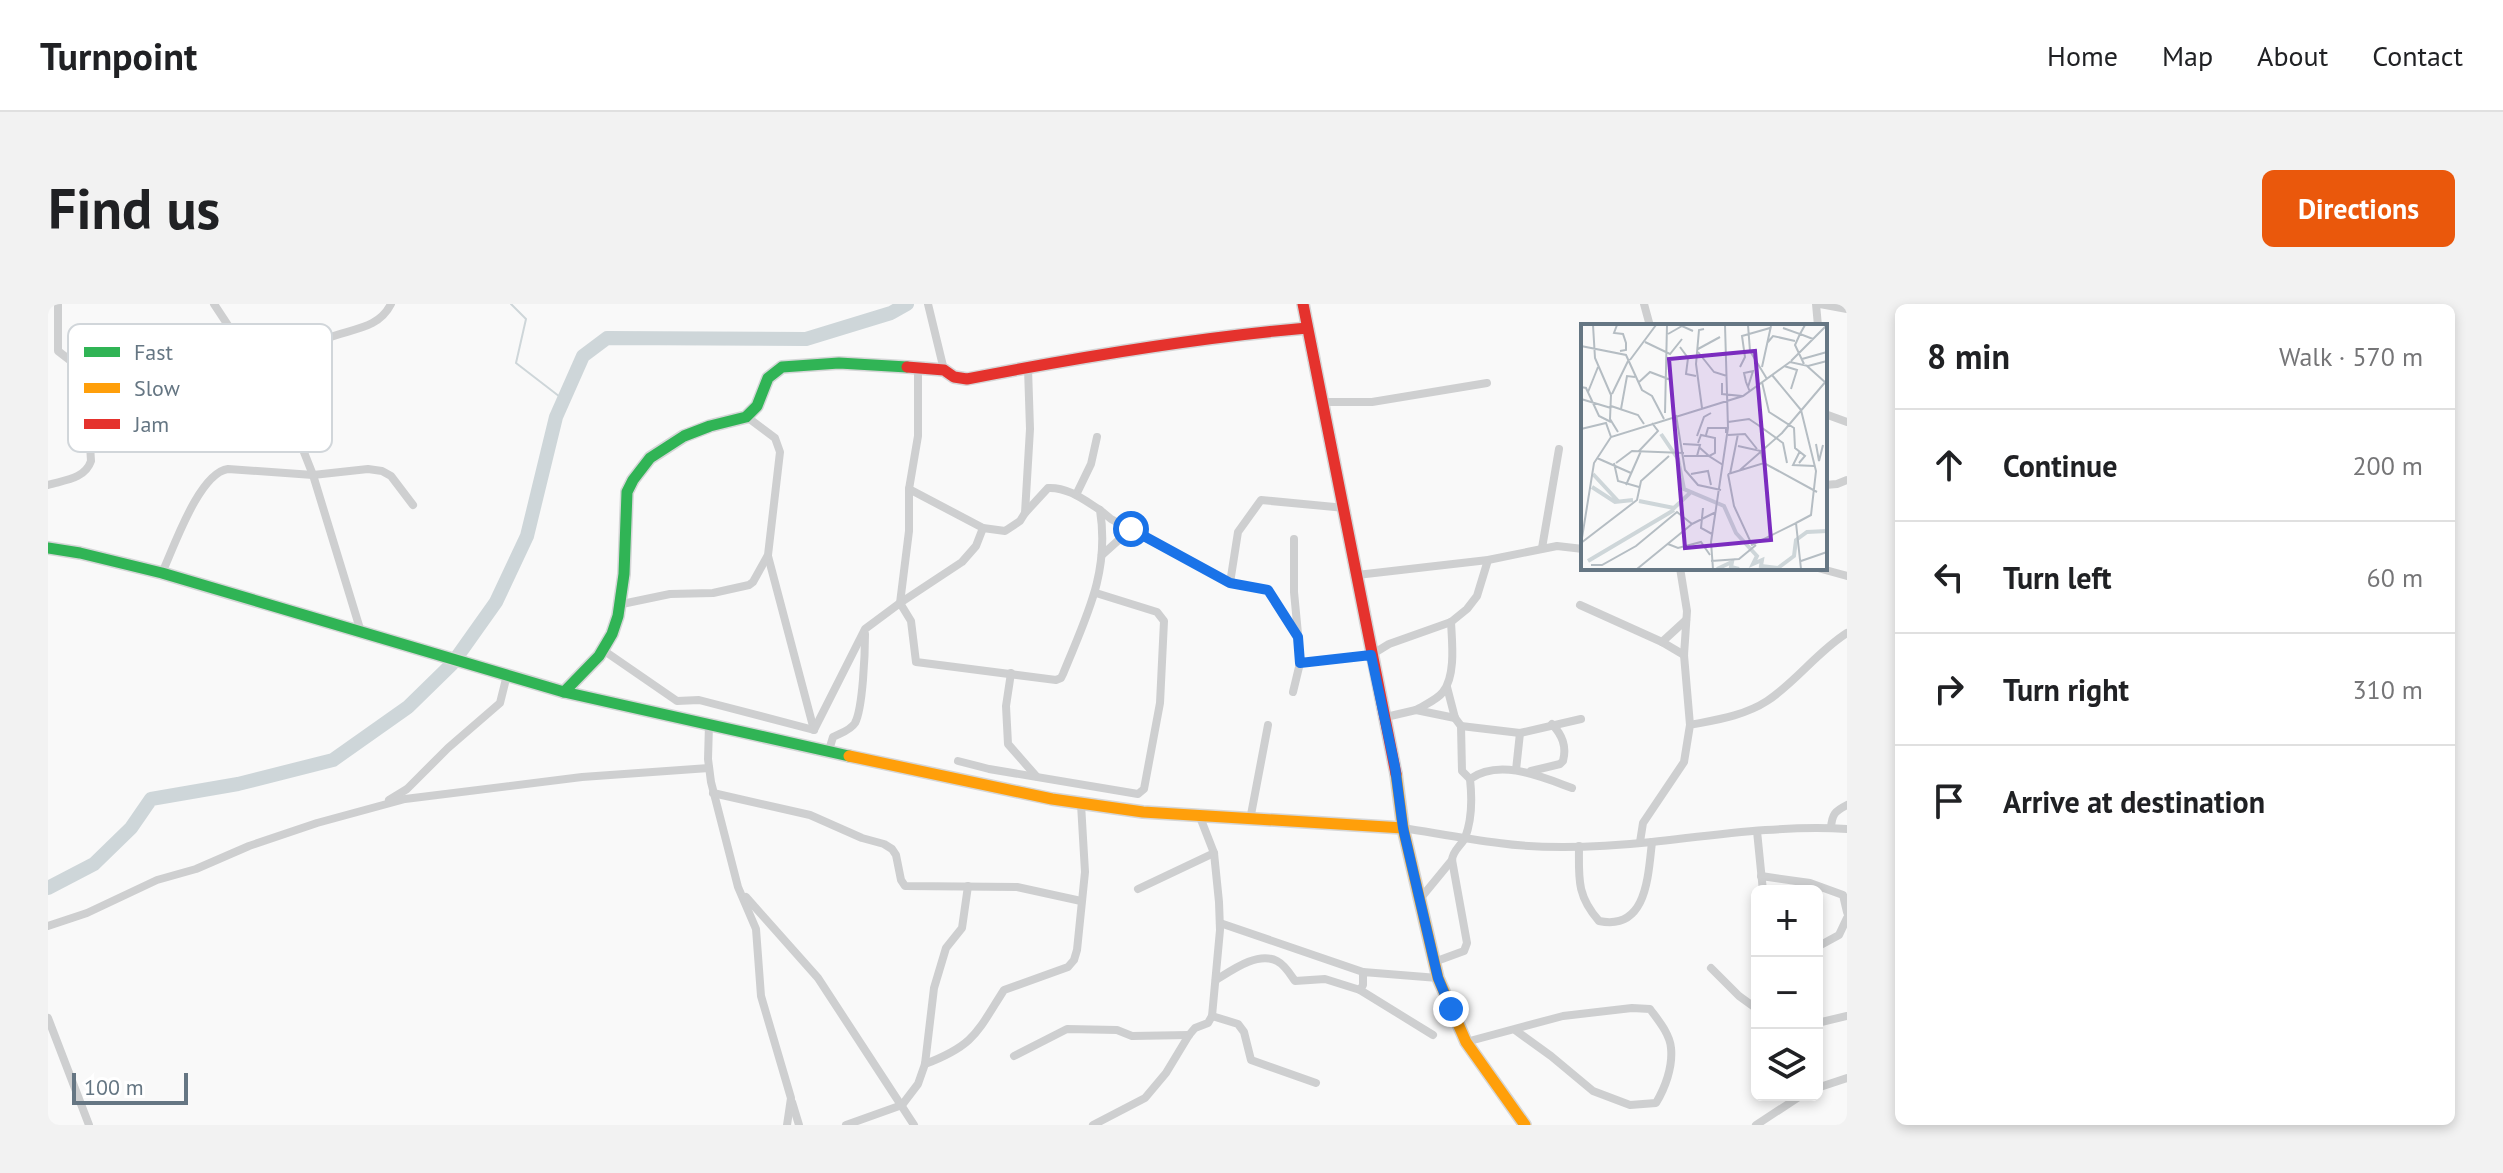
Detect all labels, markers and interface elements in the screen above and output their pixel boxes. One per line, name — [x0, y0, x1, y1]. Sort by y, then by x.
text: Turnpoint — [40, 31, 197, 80]
text: Home — [2047, 37, 2118, 74]
text: Map — [2162, 37, 2213, 74]
text: About — [2257, 37, 2328, 74]
text: Contact — [2372, 37, 2463, 74]
button: Directions — [2262, 170, 2455, 247]
text: Find us — [48, 172, 220, 244]
legend — [68, 324, 332, 452]
inset map — [1581, 324, 1827, 570]
text: 8 min — [1927, 334, 2010, 378]
text: Fast — [134, 338, 174, 366]
text: Walk · 570 m — [2279, 340, 2423, 373]
text: Slow — [134, 374, 180, 402]
text: Jam — [133, 410, 169, 438]
icon: ahead — [1927, 443, 1971, 487]
text: Continue — [2003, 446, 2117, 485]
text: 200 m — [2352, 449, 2423, 482]
route start — [1113, 511, 1149, 547]
icon: left — [1927, 555, 1971, 599]
text: Turn left — [2003, 558, 2111, 597]
text: 60 m — [2367, 561, 2423, 594]
icon: right — [1927, 667, 1971, 711]
text: Turn right — [2003, 670, 2129, 709]
text: 310 m — [2352, 673, 2423, 706]
icon: arrive — [1927, 779, 1971, 823]
text: Arrive at destination — [2003, 782, 2265, 821]
map controls — [1751, 885, 1823, 1101]
button: + — [1751, 885, 1823, 957]
button: − — [1751, 957, 1823, 1029]
route end — [1433, 991, 1469, 1027]
button: layers — [1751, 1029, 1823, 1101]
scale bar — [72, 1069, 188, 1105]
text: 100 m — [84, 1073, 144, 1101]

